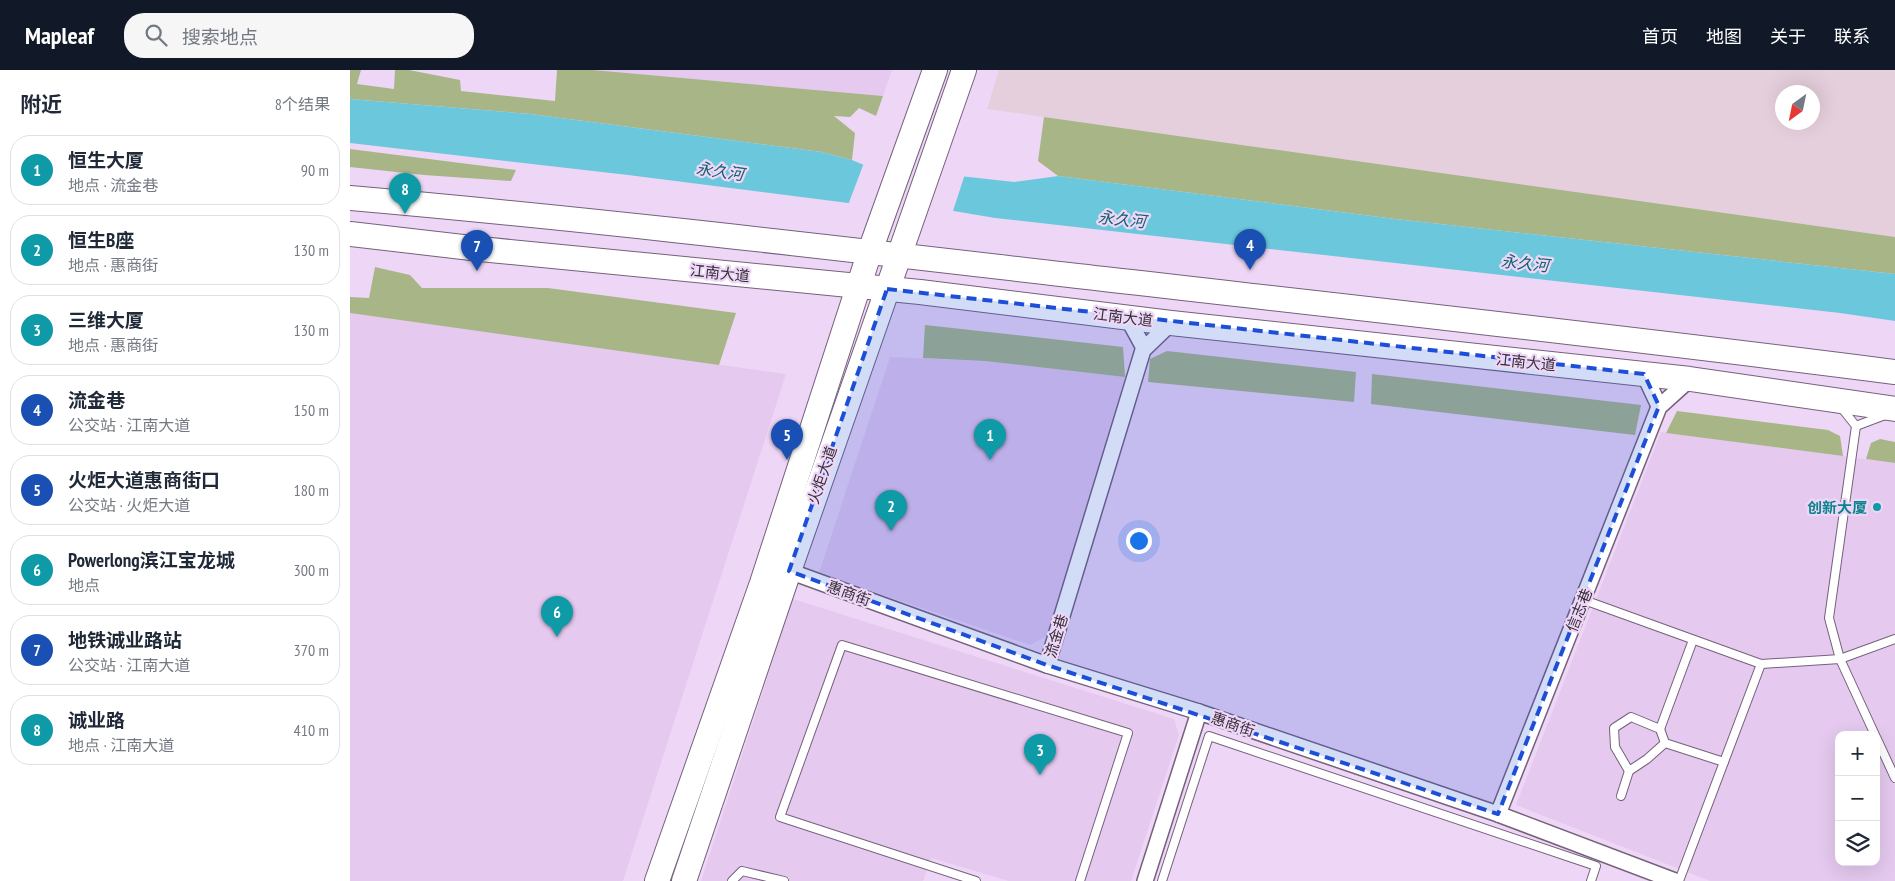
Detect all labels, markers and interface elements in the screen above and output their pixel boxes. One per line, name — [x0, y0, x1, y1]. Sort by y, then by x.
search box — [124, 13, 474, 58]
text: Mapleaf — [25, 20, 94, 51]
icon: search — [142, 21, 170, 49]
text: 搜索地点 — [182, 25, 258, 49]
text: 首页 — [1642, 25, 1678, 48]
text: 地图 — [1706, 25, 1742, 48]
text: 关于 — [1770, 25, 1806, 48]
text: 联系 — [1834, 25, 1870, 48]
north arrow — [1775, 85, 1820, 130]
text: 附近 — [20, 91, 62, 118]
text: 8个结果 — [275, 94, 330, 114]
text: 恒生大厦 — [68, 148, 144, 172]
water label: 永久河 — [695, 158, 748, 185]
text: 1 — [33, 160, 41, 180]
text: 90 m — [301, 160, 329, 180]
pin: 8 — [389, 173, 421, 214]
text: 地点 · 流金巷 — [68, 175, 158, 195]
water label: 永久河 — [1097, 207, 1150, 232]
text: 恒生B座 — [68, 228, 134, 252]
pin: 4 — [1234, 229, 1266, 270]
pin: 7 — [461, 230, 493, 271]
text: 2 — [33, 240, 41, 260]
text: 130 m — [294, 240, 329, 260]
water label: 永久河 — [1500, 251, 1553, 276]
text: 地点 · 惠商街 — [68, 255, 158, 275]
street label: 江南大道 — [689, 260, 751, 286]
street label: 江南大道 — [1092, 304, 1154, 330]
text: 三维大厦 — [68, 308, 144, 332]
text: 3 — [33, 320, 41, 340]
text: 130 m — [294, 320, 329, 340]
text: 地点 · 惠商街 — [68, 335, 158, 355]
street label: 江南大道 — [1495, 349, 1557, 375]
text: 流金巷 — [68, 388, 125, 412]
text: 4 — [33, 400, 41, 420]
text: 150 m — [294, 400, 329, 420]
text: 公交站 · 江南大道 — [68, 415, 190, 435]
pin: 5 — [771, 419, 803, 460]
pin: 1 — [974, 419, 1006, 460]
street label: 火炬大道 — [803, 444, 841, 506]
text: 火炬大道惠商街口 — [68, 468, 220, 492]
text: 5 — [33, 480, 41, 500]
text: 180 m — [294, 480, 329, 500]
pin: 2 — [875, 490, 907, 531]
text: 公交站 · 火炬大道 — [68, 495, 190, 515]
place label: 创新大厦 — [1807, 498, 1867, 517]
marker: 创新大厦 — [1871, 501, 1883, 513]
your location — [1126, 528, 1152, 554]
text: Powerlong滨江宝龙城 — [68, 548, 235, 572]
text: 6 — [33, 560, 41, 580]
text: 300 m — [294, 560, 329, 580]
text: 地点 — [68, 575, 100, 595]
street label: 惠商街 — [825, 576, 873, 610]
street label: 信志巷 — [1562, 586, 1596, 634]
pin: 6 — [541, 596, 573, 637]
street label: 流金巷 — [1040, 612, 1072, 660]
text: 地铁诚业路站 — [68, 628, 182, 652]
text: 7 — [33, 640, 41, 660]
text: 370 m — [294, 640, 329, 660]
text: 公交站 · 江南大道 — [68, 655, 190, 675]
text: 诚业路 — [68, 708, 125, 732]
street label: 惠商街 — [1209, 708, 1257, 740]
text: 8 — [33, 720, 41, 740]
text: 410 m — [294, 720, 329, 740]
map controls — [1835, 731, 1880, 866]
button: + — [1835, 731, 1880, 776]
pin: 3 — [1024, 734, 1056, 775]
text: 地点 · 江南大道 — [68, 735, 174, 755]
button: − — [1835, 776, 1880, 821]
button: layers — [1835, 821, 1880, 866]

